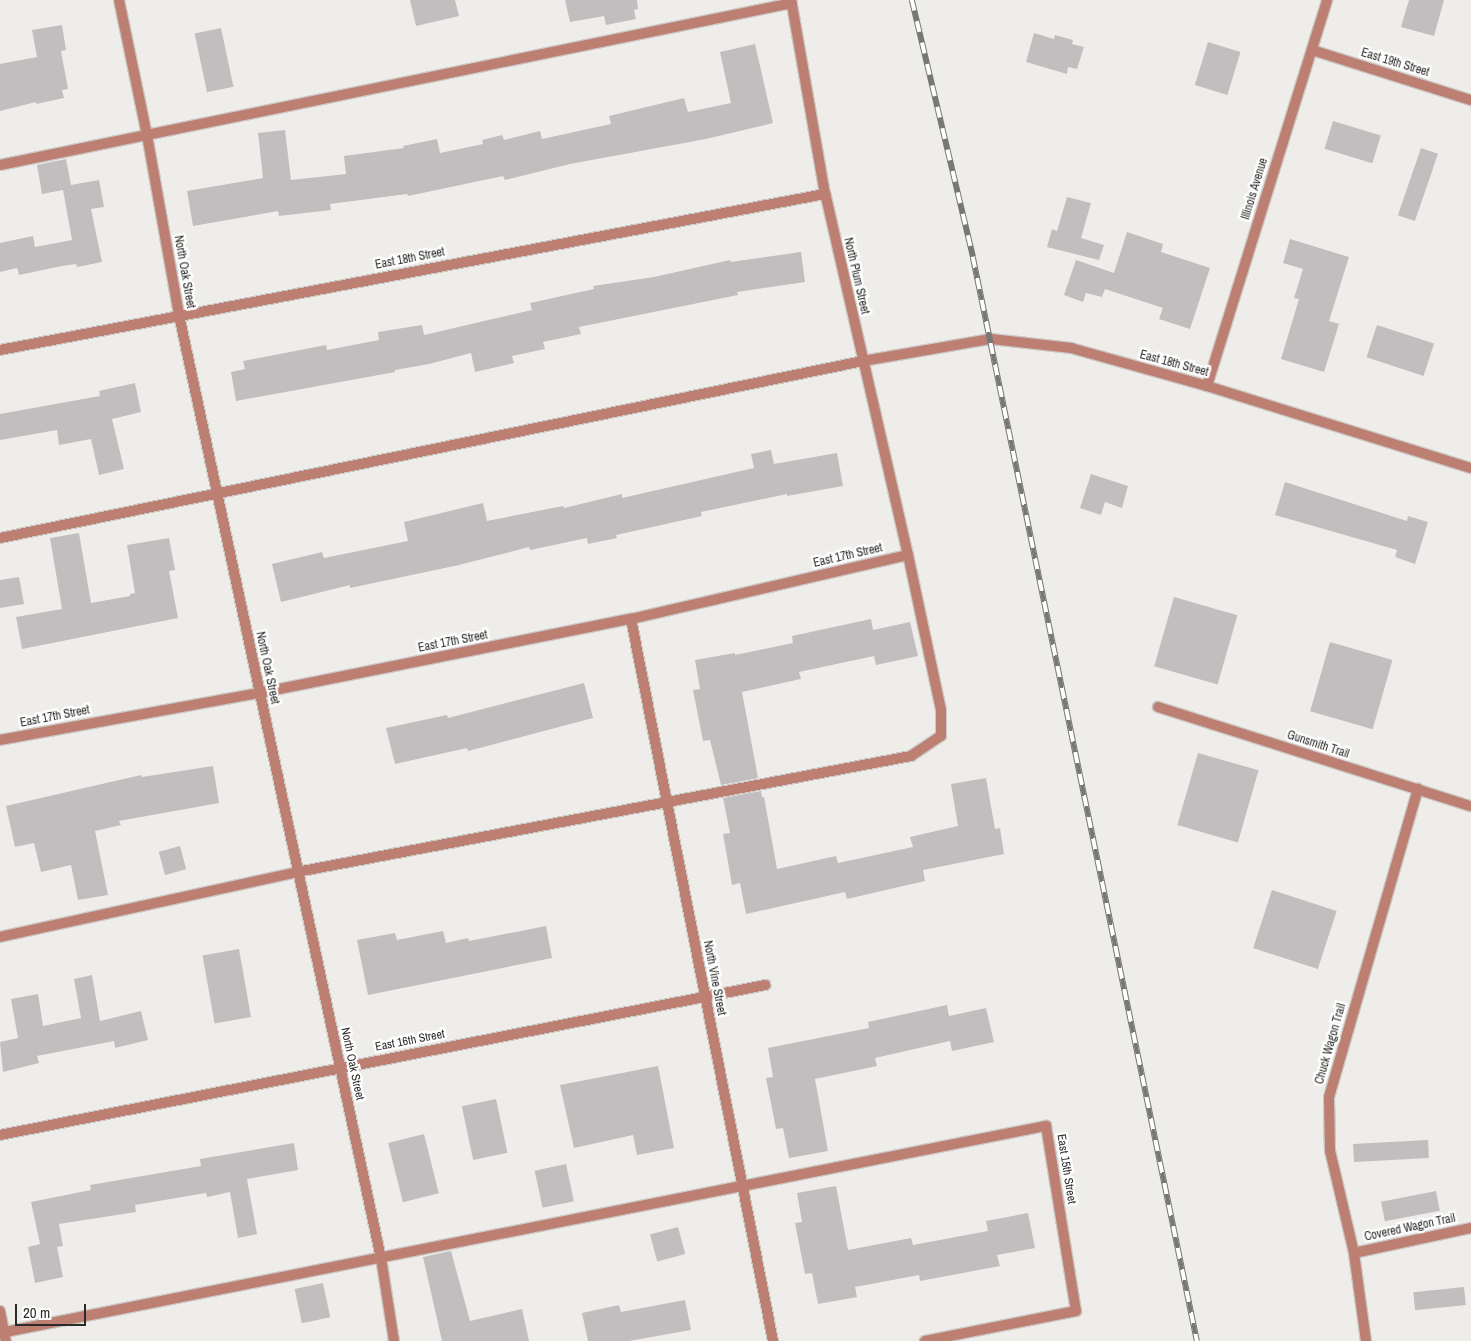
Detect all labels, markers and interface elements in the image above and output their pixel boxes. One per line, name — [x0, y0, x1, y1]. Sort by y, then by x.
street label: East 19th Street — [1359, 46, 1431, 80]
street label: Illinois Avenue — [1239, 156, 1271, 222]
street label: North Oak Street — [170, 234, 198, 310]
street label: North Plum Street — [840, 236, 872, 316]
street label: East 18th Street — [374, 245, 446, 273]
street label: East 18th Street — [1138, 348, 1210, 380]
street label: East 17th Street — [812, 541, 884, 571]
street label: East 17th Street — [417, 628, 489, 656]
street label: North Oak Street — [252, 630, 282, 706]
street label: East 17th Street — [19, 703, 91, 731]
street label: Gunsmith Trail — [1285, 728, 1351, 762]
street label: North Vine Street — [700, 939, 728, 1017]
street label: Chuck Wagon Trail — [1313, 1002, 1349, 1086]
street label: North Oak Street — [337, 1026, 367, 1102]
street label: East 16th Street — [374, 1027, 446, 1055]
street label: East 15th Street — [1053, 1133, 1079, 1205]
street label: Covered Wagon Trail — [1363, 1211, 1457, 1245]
scale bar — [18, 1294, 89, 1326]
text: 20 m — [23, 1302, 50, 1323]

